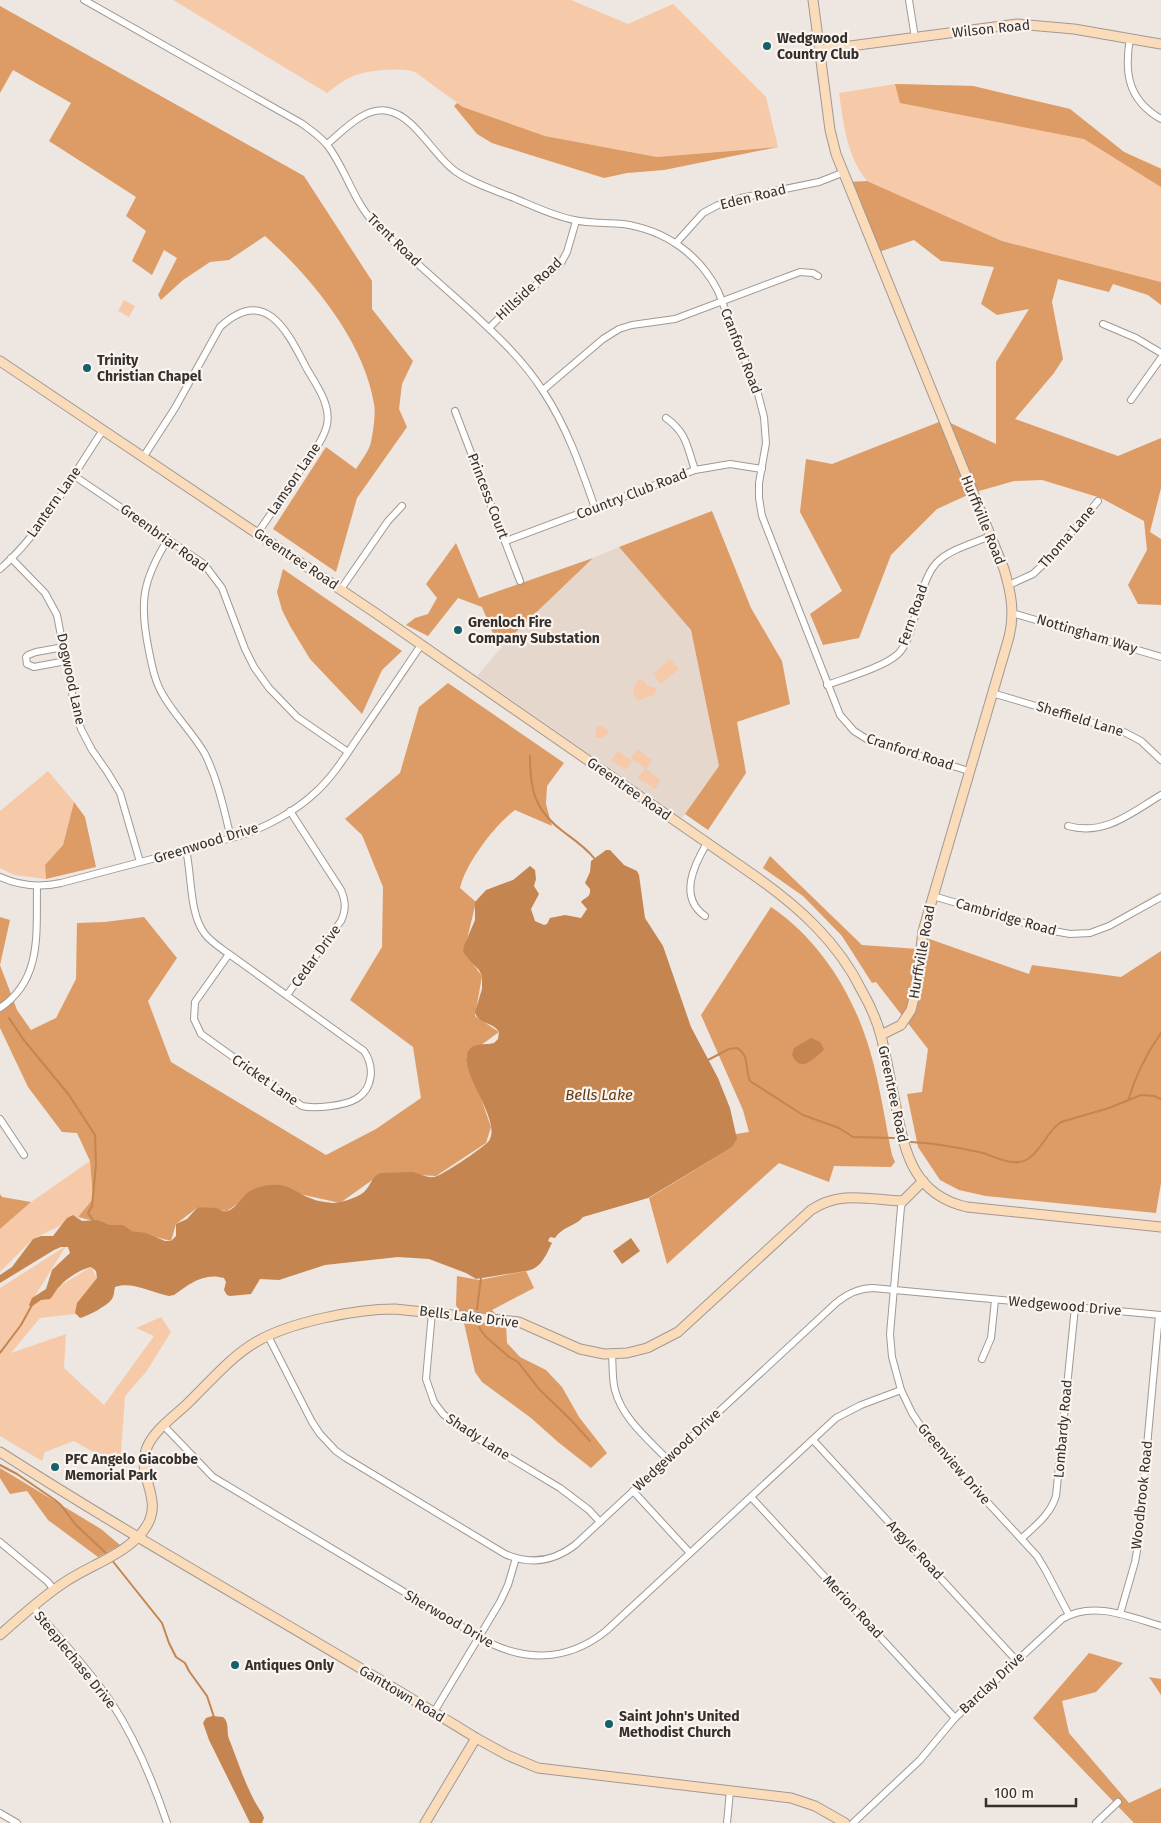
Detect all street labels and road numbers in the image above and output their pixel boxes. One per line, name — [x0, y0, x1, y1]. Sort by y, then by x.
street label: Wilson Road — [951, 16, 1031, 42]
street label: Eden Road — [718, 181, 788, 213]
street label: Trent Road — [363, 210, 425, 270]
street label: Hillside Road — [492, 254, 566, 324]
street label: Cranford Road — [717, 306, 765, 396]
street label: Lamson Lane — [264, 440, 324, 518]
street label: Princess Court — [464, 451, 512, 542]
street label: Lantern Lane — [23, 463, 85, 541]
street label: Country Club Road — [574, 465, 690, 523]
street label: Hurffville Road — [957, 473, 1009, 567]
street label: Greenbriar Road — [117, 501, 211, 575]
street label: Thoma Lane — [1035, 502, 1099, 572]
street label: Greentree Road — [250, 524, 342, 594]
street label: Fern Road — [895, 582, 931, 648]
street label: Nottingham Way — [1035, 611, 1139, 657]
street label: Dogwood Lane — [53, 632, 89, 726]
street label: Sheffield Lane — [1034, 698, 1126, 740]
street label: Cranford Road — [864, 730, 956, 774]
street label: Greentree Road — [584, 754, 674, 824]
street label: Greenwood Drive — [152, 819, 260, 867]
street label: Cambridge Road — [954, 894, 1058, 940]
street label: Hurffville Road — [905, 904, 939, 1000]
street label: Cedar Drive — [288, 921, 344, 991]
street label: Greentree Road — [874, 1044, 912, 1144]
street label: Cricket Lane — [228, 1051, 302, 1109]
street label: Wedgewood Drive — [1008, 1293, 1122, 1319]
street label: Bells Lake Drive — [418, 1302, 520, 1332]
street label: Lombardy Road — [1050, 1379, 1076, 1479]
street label: Wedgewood Drive — [630, 1405, 724, 1495]
street label: Shady Lane — [443, 1410, 513, 1464]
street label: Greenview Drive — [914, 1420, 994, 1508]
street label: Woodbrook Road — [1128, 1440, 1156, 1550]
street label: Argyle Road — [883, 1517, 947, 1583]
street label: Merion Road — [819, 1572, 887, 1642]
street label: Sherwood Drive — [401, 1587, 497, 1651]
street label: Steeplechase Drive — [30, 1608, 120, 1712]
street label: Barclay Drive — [956, 1649, 1028, 1717]
street label: Ganttown Road — [356, 1662, 448, 1726]

